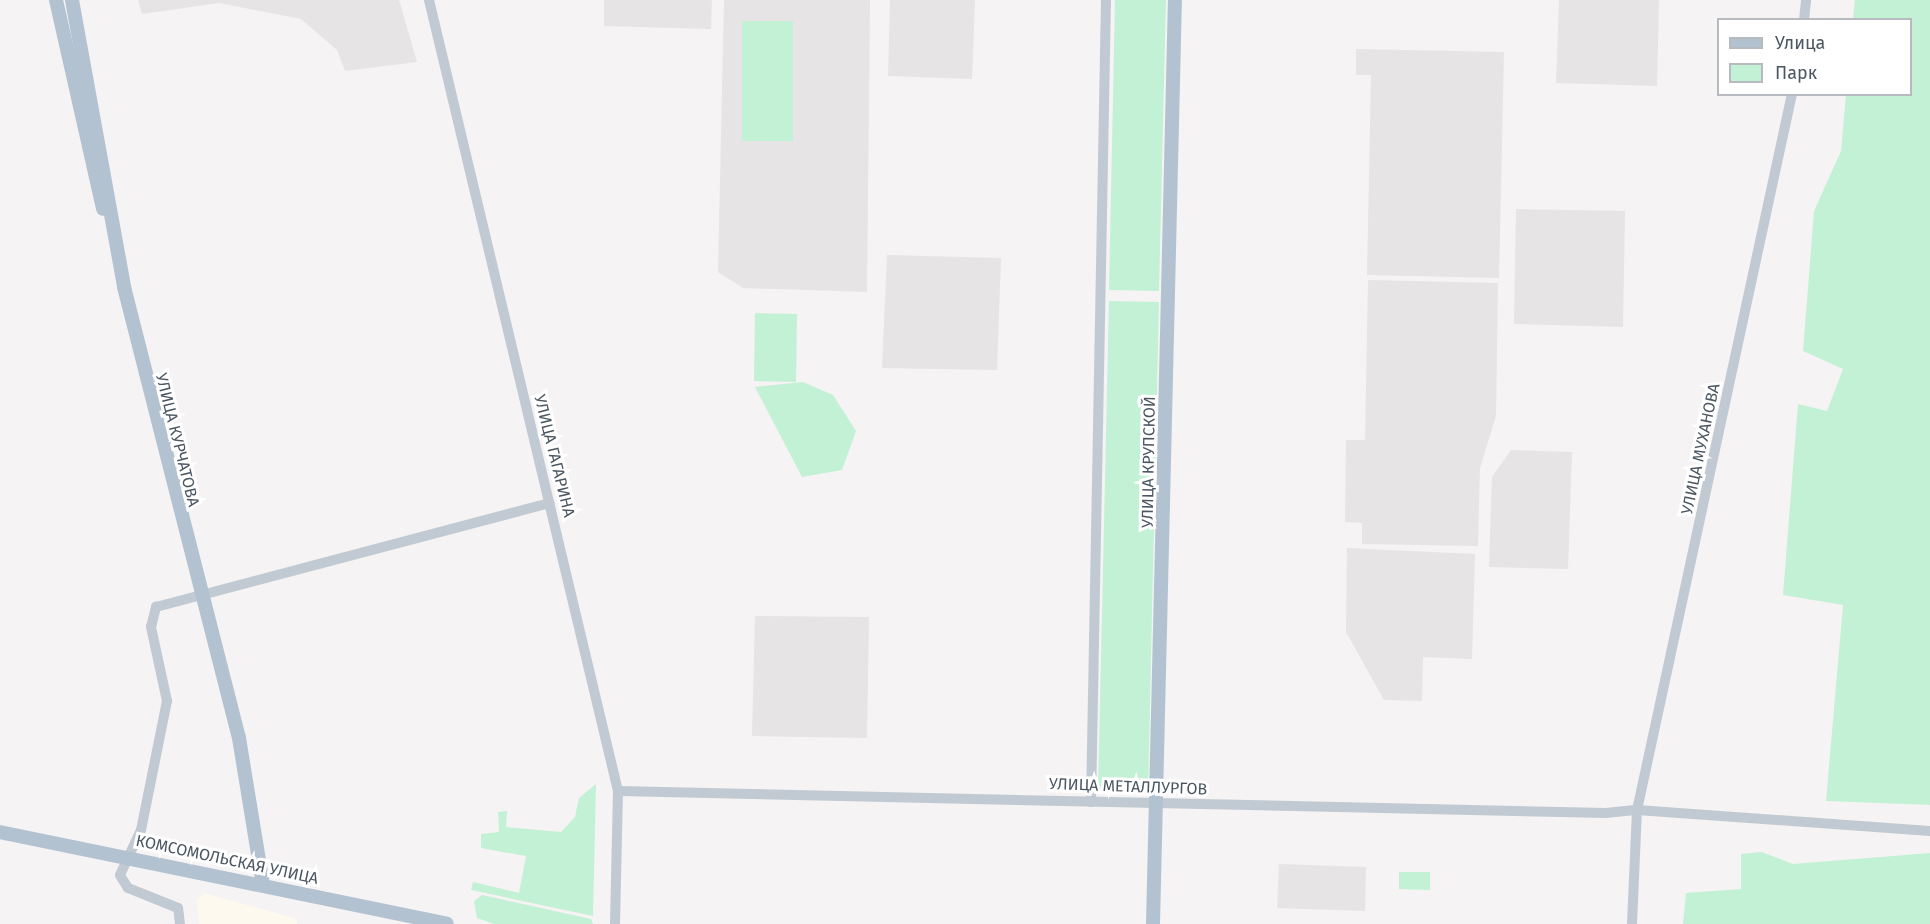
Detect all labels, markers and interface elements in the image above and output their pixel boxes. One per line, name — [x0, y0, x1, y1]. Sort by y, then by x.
legend — [1717, 18, 1912, 96]
text: Улица — [1775, 32, 1825, 54]
text: Парк — [1775, 62, 1817, 84]
street label: УЛИЦА КУРЧАТОВА — [151, 371, 203, 509]
street label: УЛИЦА МУХАНОВА — [1678, 382, 1724, 516]
street label: УЛИЦА ГАГАРИНА — [530, 393, 578, 519]
street label: УЛИЦА КРУПСКОЙ — [1138, 396, 1160, 528]
street label: УЛИЦА МЕТАЛЛУРГОВ — [1048, 775, 1208, 799]
street label: КОМСОМОЛЬСКАЯ УЛИЦА — [134, 831, 320, 889]

